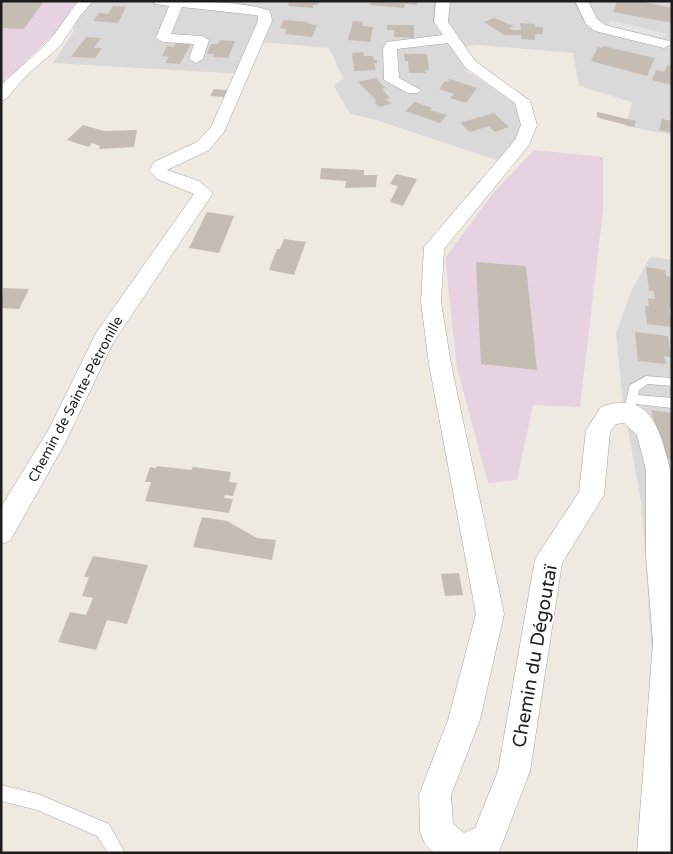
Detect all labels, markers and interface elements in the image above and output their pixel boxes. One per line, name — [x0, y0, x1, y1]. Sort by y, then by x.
street label: Chemin de Sainte-Pétronille — [24, 313, 126, 485]
street label: Chemin du Dégoutaï — [508, 563, 562, 749]

